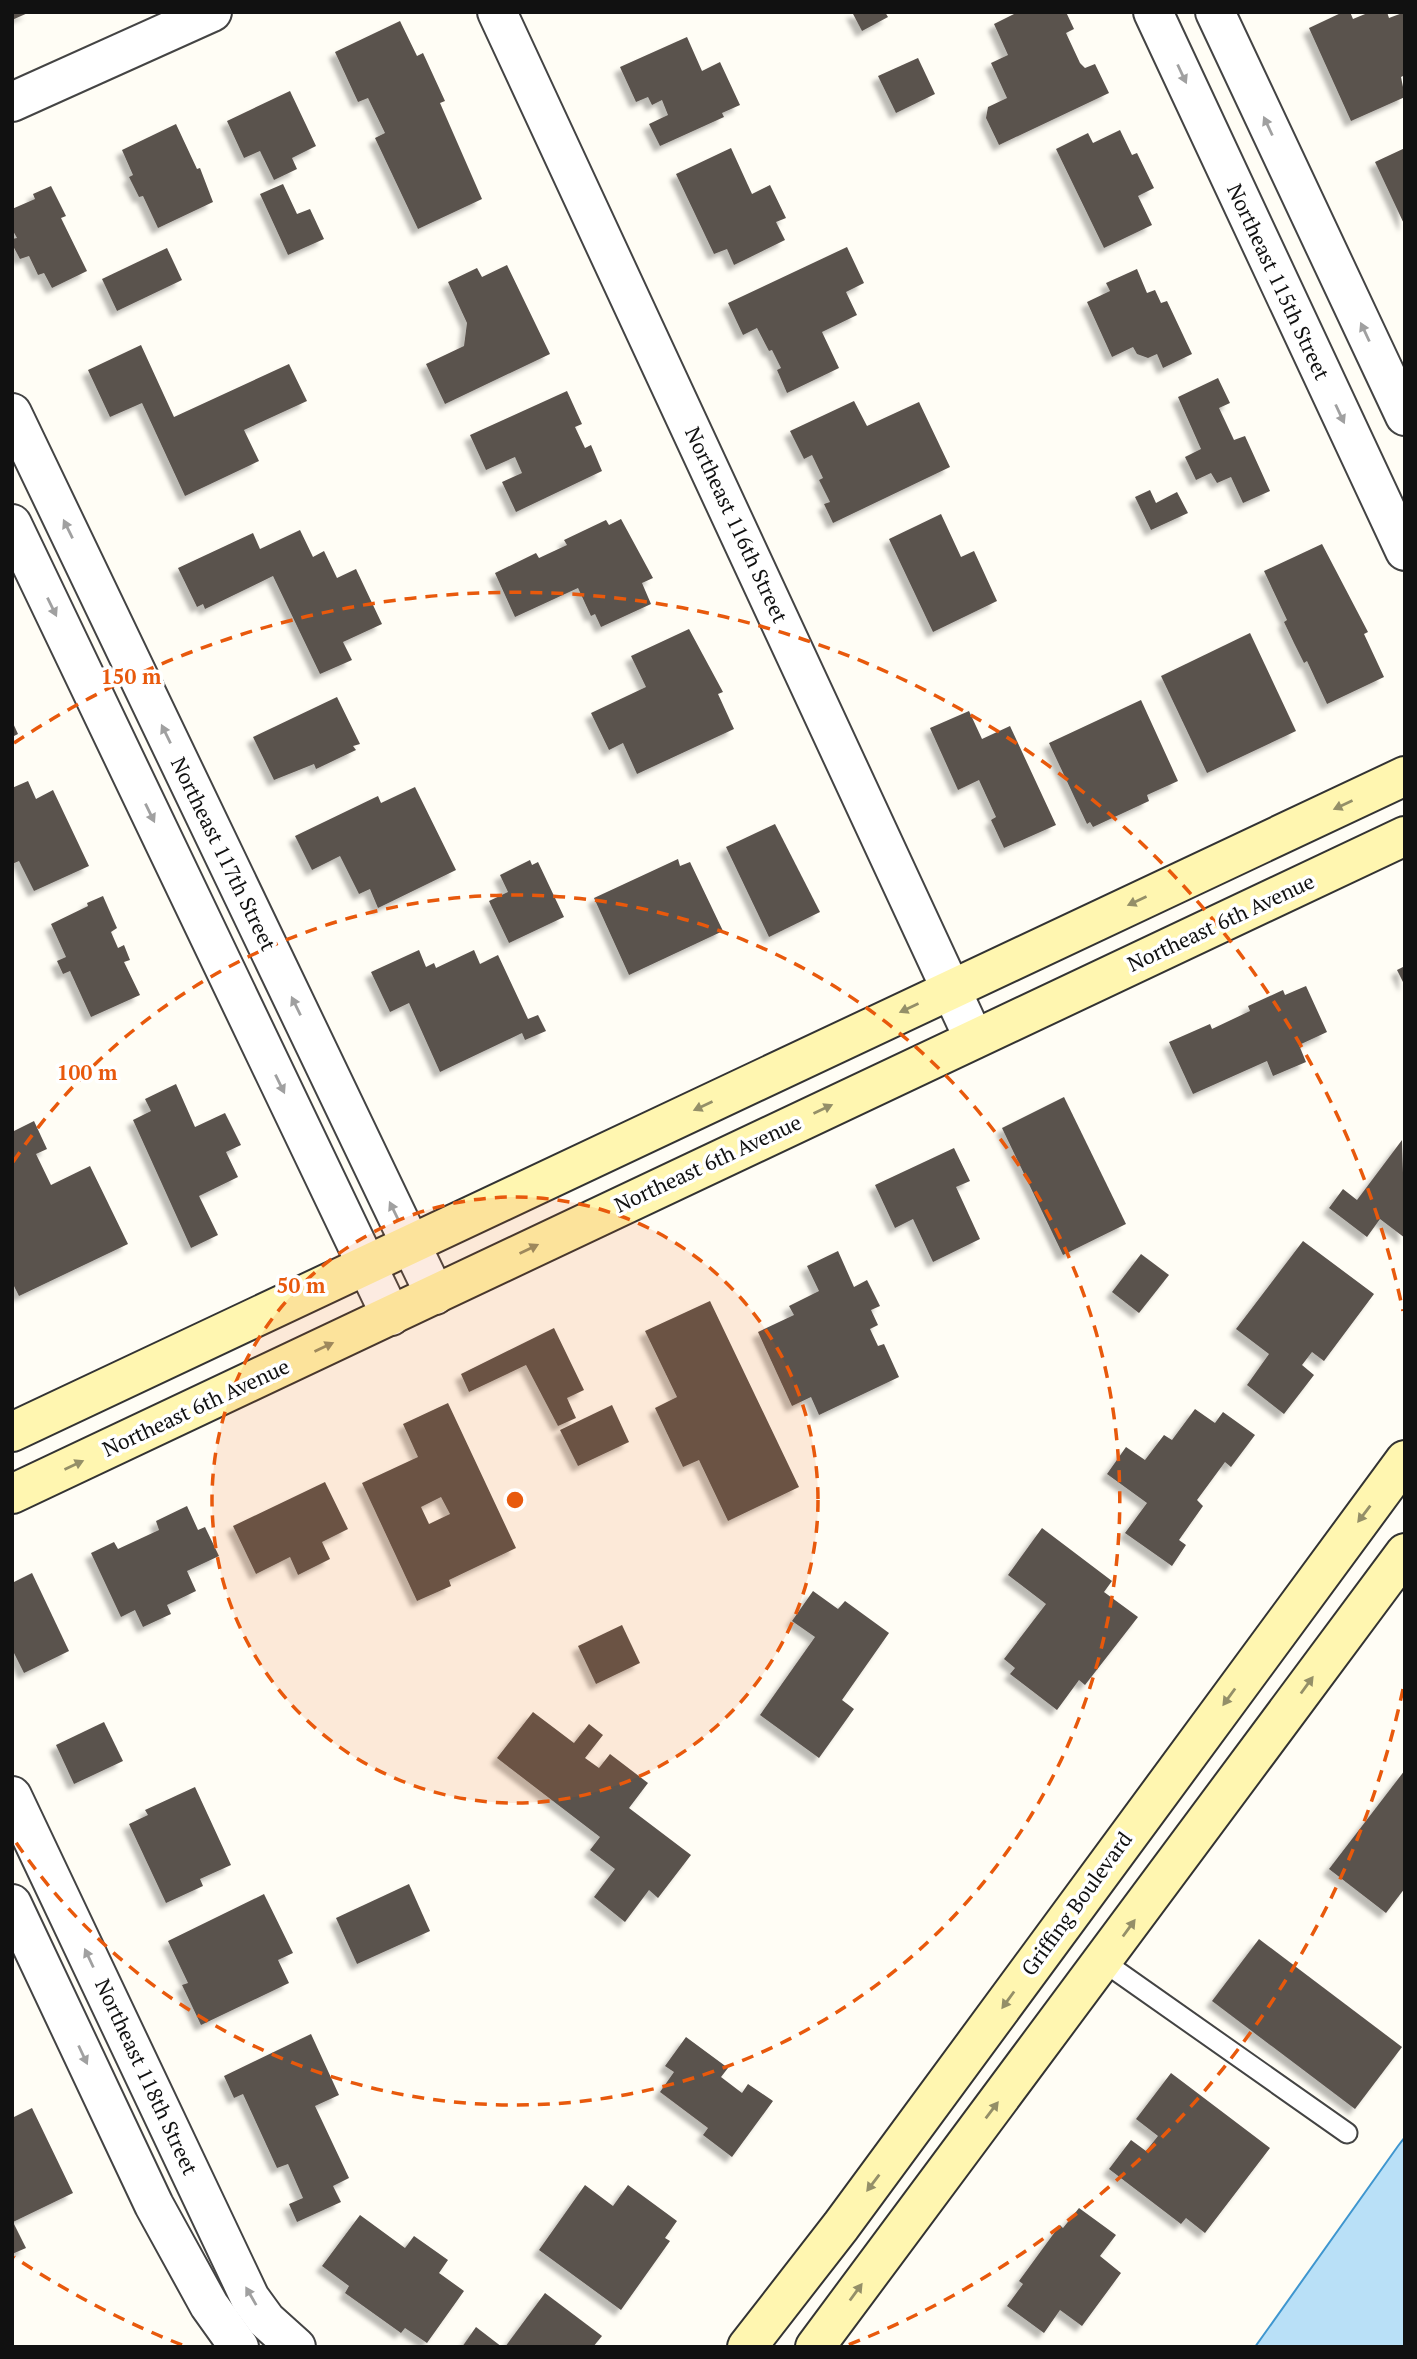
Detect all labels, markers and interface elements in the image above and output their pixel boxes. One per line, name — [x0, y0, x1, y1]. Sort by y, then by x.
one-way arrow — [1176, 64, 1188, 84]
one-way arrow — [1263, 116, 1274, 136]
street label: Northeast 115th Street — [1221, 179, 1337, 384]
one-way arrow — [1359, 322, 1371, 342]
one-way arrow — [1334, 404, 1346, 424]
street label: Northeast 116th Street — [679, 422, 795, 627]
one-way arrow — [62, 519, 74, 539]
one-way arrow — [47, 597, 58, 617]
text: 150 m — [101, 662, 162, 690]
one-way arrow — [160, 724, 172, 744]
street label: Northeast 117th Street — [165, 752, 283, 955]
one-way arrow — [1333, 799, 1353, 810]
one-way arrow — [145, 803, 156, 823]
street label: Northeast 6th Avenue — [1123, 866, 1319, 978]
one-way arrow — [1127, 895, 1147, 906]
one-way arrow — [290, 996, 302, 1016]
one-way arrow — [899, 1003, 919, 1014]
text: 100 m — [57, 1058, 118, 1086]
one-way arrow — [275, 1074, 286, 1094]
one-way arrow — [693, 1100, 713, 1111]
one-way arrow — [813, 1103, 833, 1115]
street label: Northeast 6th Avenue — [610, 1107, 806, 1219]
one-way arrow — [389, 1201, 400, 1221]
one-way arrow — [519, 1244, 539, 1255]
text: 50 m — [277, 1271, 326, 1299]
one-way arrow — [314, 1341, 334, 1353]
street label: Northeast 6th Avenue — [98, 1351, 294, 1463]
one-way arrow — [64, 1460, 84, 1471]
centre of rings — [503, 1488, 527, 1512]
one-way arrow — [1357, 1505, 1371, 1524]
one-way arrow — [1300, 1677, 1315, 1695]
one-way arrow — [1222, 1688, 1236, 1707]
street label: Griffing Boulevard — [1015, 1826, 1138, 1981]
one-way arrow — [1122, 1919, 1136, 1937]
one-way arrow — [84, 1948, 95, 1968]
street label: Northeast 118th Street — [89, 1974, 205, 2179]
one-way arrow — [1000, 1990, 1015, 2008]
one-way arrow — [78, 2044, 89, 2065]
one-way arrow — [985, 2101, 999, 2119]
one-way arrow — [866, 2174, 880, 2192]
one-way arrow — [848, 2283, 863, 2301]
one-way arrow — [245, 2286, 257, 2306]

